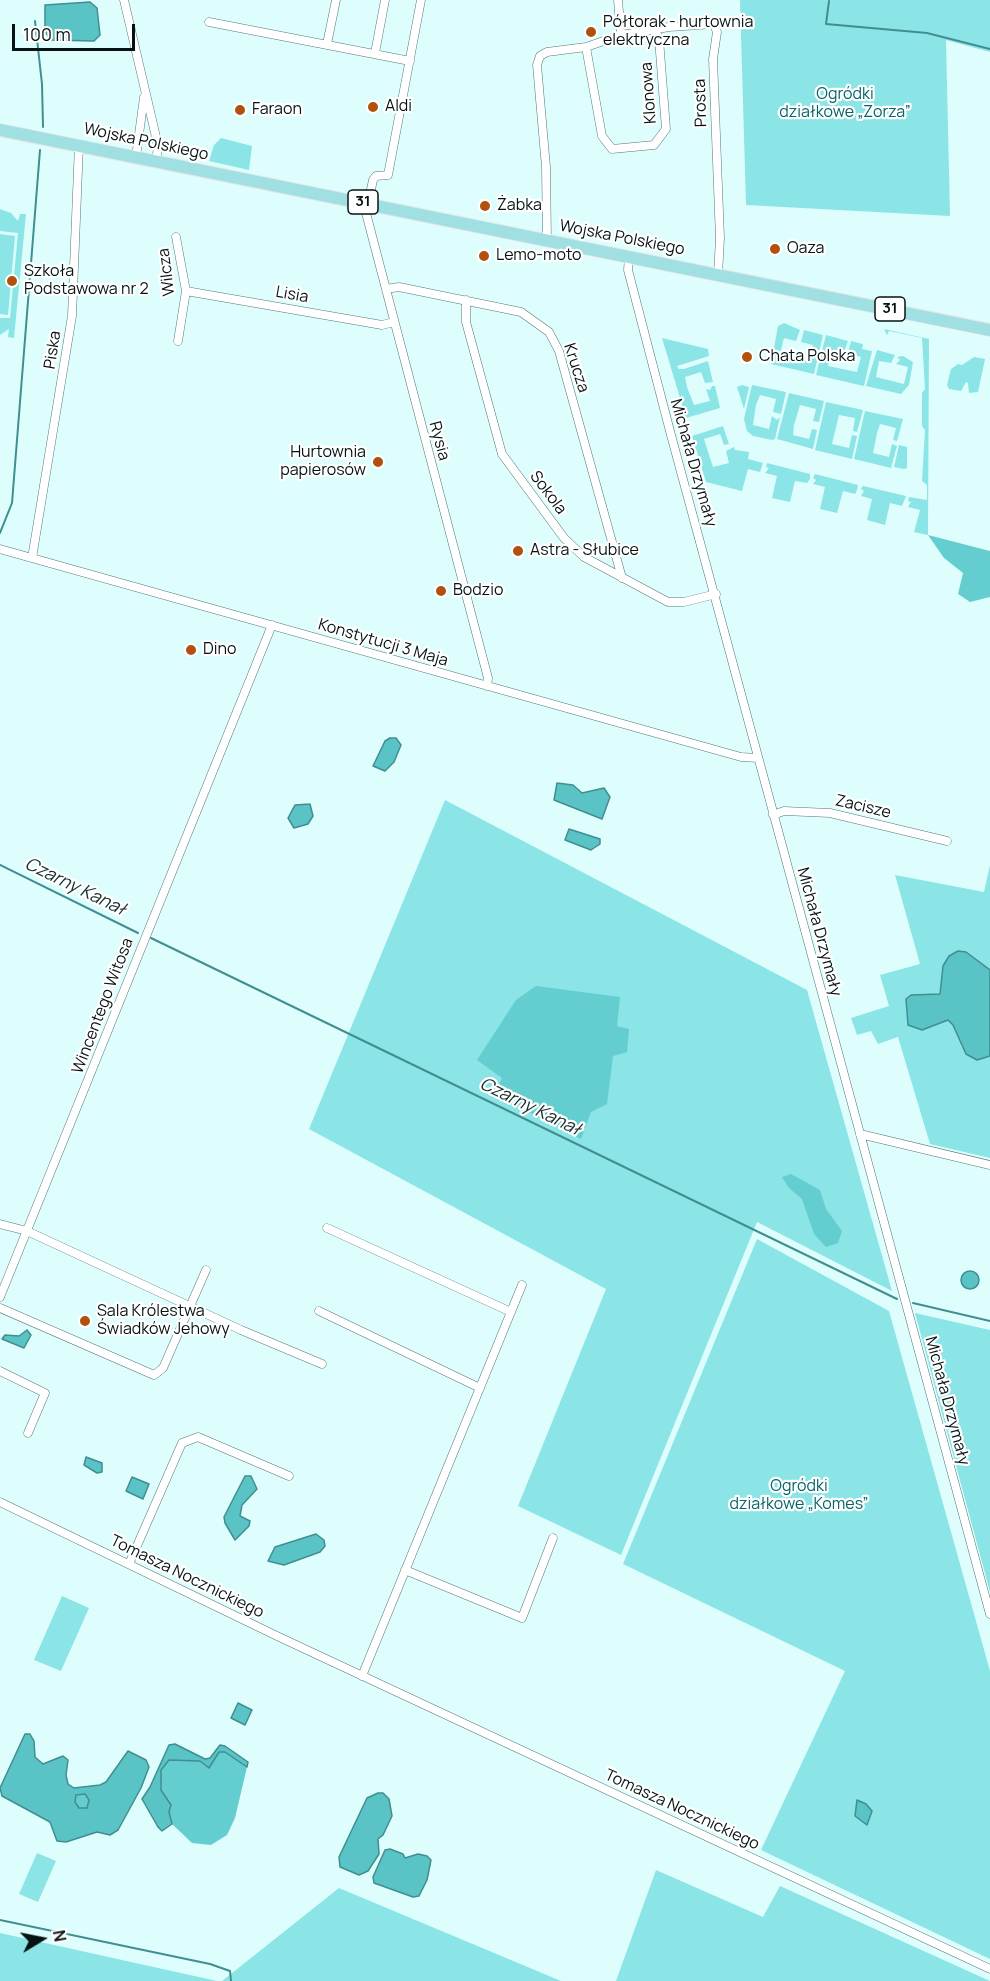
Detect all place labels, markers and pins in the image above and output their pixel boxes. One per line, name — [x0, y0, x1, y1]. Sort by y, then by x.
place label: Półtorak - hurtownia elektryczna — [603, 13, 753, 51]
marker: Półtorak - hurtownia elektryczna — [584, 25, 598, 39]
place label: Aldi — [385, 97, 412, 117]
place label: Faraon — [252, 100, 302, 120]
marker: Aldi — [366, 100, 380, 114]
marker: Faraon — [233, 103, 247, 117]
place label: Żabka — [497, 196, 542, 216]
marker: Żabka — [478, 199, 492, 213]
place label: Oaza — [787, 239, 824, 259]
marker: Oaza — [768, 242, 782, 256]
place label: Lemo-moto — [496, 246, 582, 266]
marker: Lemo-moto — [477, 249, 491, 263]
place label: Szkoła Podstawowa nr 2 — [24, 262, 149, 300]
marker: Szkoła Podstawowa nr 2 — [5, 274, 19, 288]
place label: Chata Polska — [759, 347, 855, 367]
marker: Chata Polska — [740, 350, 754, 364]
place label: Hurtownia papierosów — [280, 443, 366, 481]
marker: Hurtownia papierosów — [371, 455, 385, 469]
place label: Astra - Słubice — [530, 541, 639, 561]
marker: Astra - Słubice — [511, 544, 525, 558]
place label: Bodzio — [453, 581, 503, 601]
marker: Bodzio — [434, 584, 448, 598]
place label: Dino — [203, 640, 236, 660]
marker: Dino — [184, 643, 198, 657]
place label: Sala Królestwa Świadków Jehowy — [97, 1302, 230, 1340]
marker: Sala Królestwa Świadków Jehowy — [78, 1314, 92, 1328]

